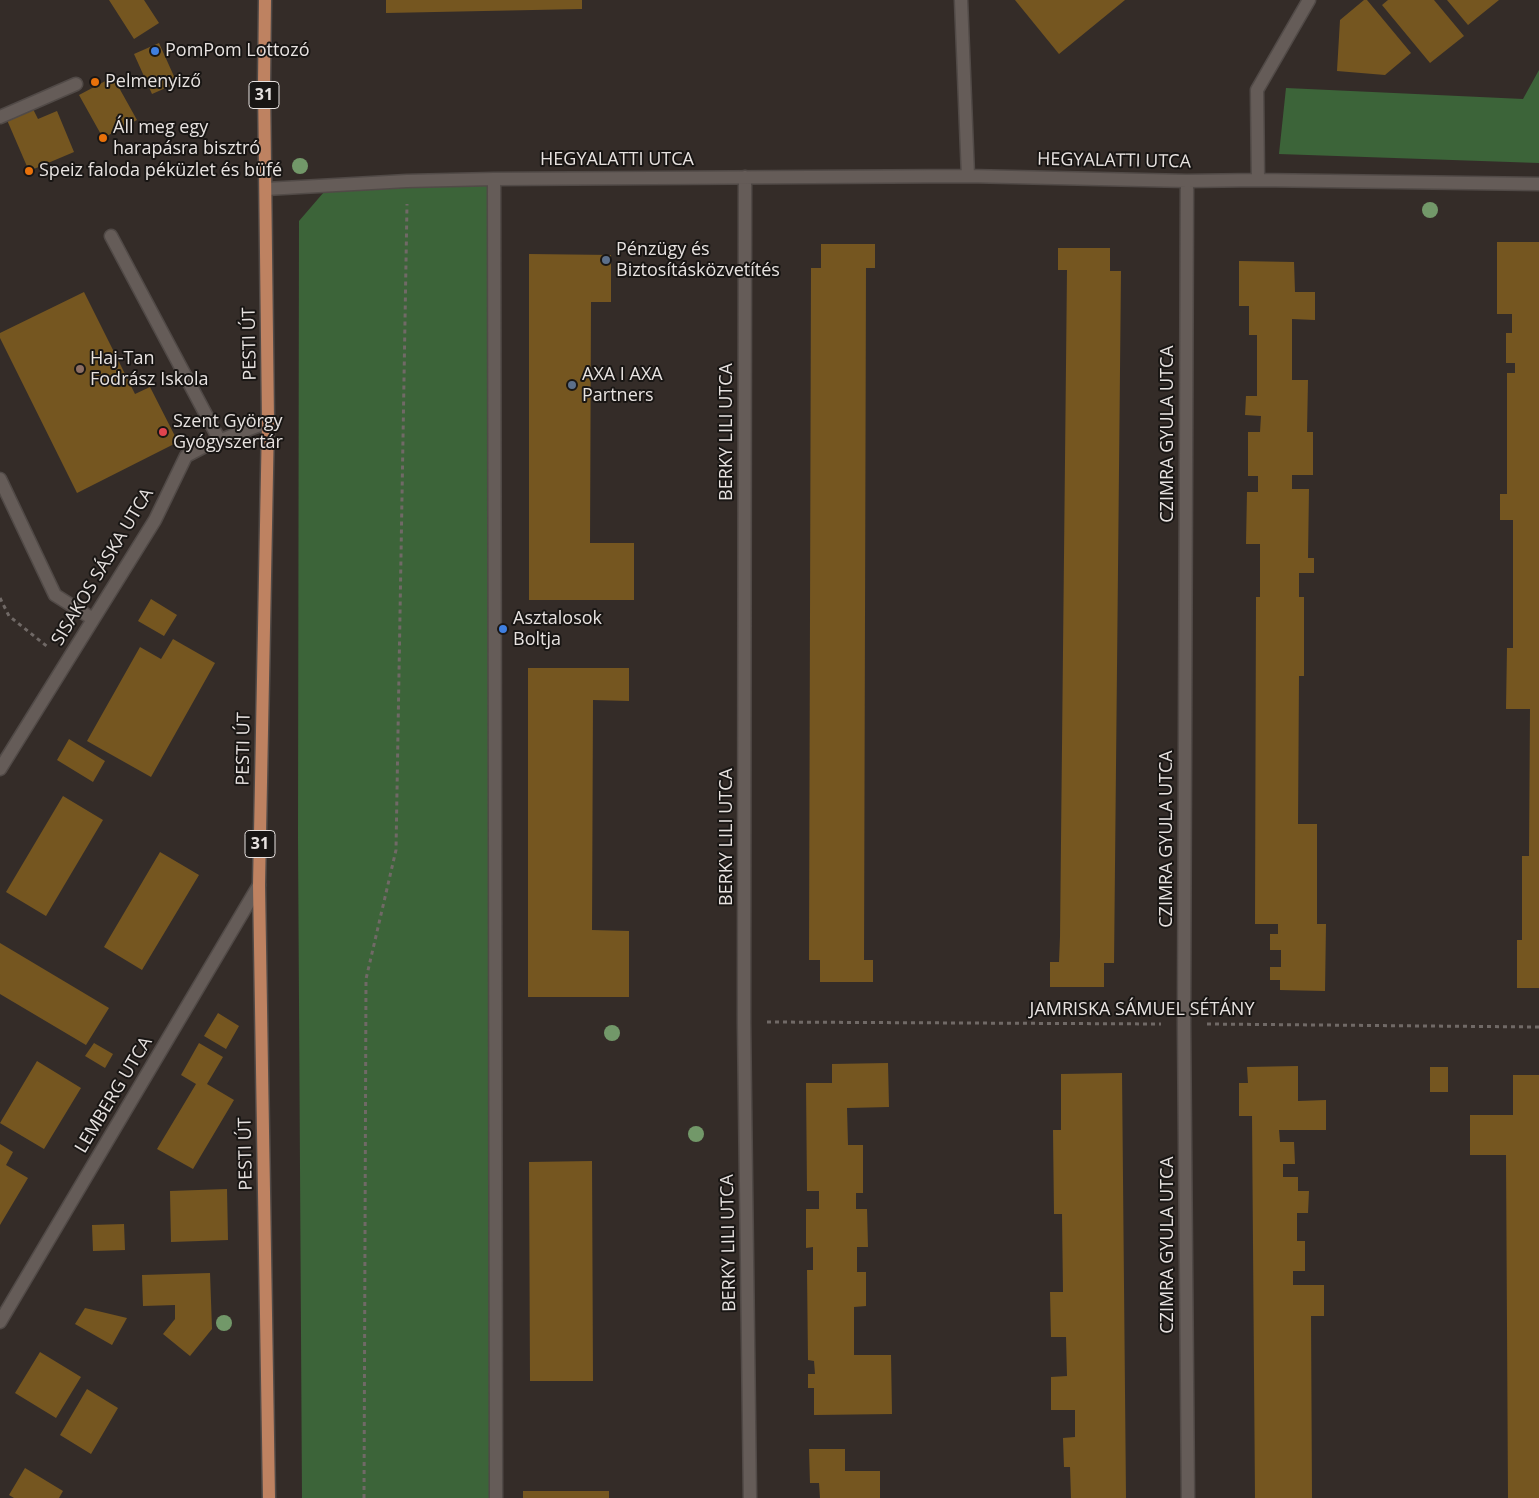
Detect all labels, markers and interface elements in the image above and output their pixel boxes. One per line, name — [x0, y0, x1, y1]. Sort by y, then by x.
place label: PomPom Lottozó — [165, 40, 309, 62]
marker: PomPom Lottozó — [149, 45, 161, 57]
place label: Pelmenyiző — [105, 71, 201, 93]
marker: Pelmenyiző — [89, 76, 101, 88]
road number: 31 — [249, 82, 279, 108]
place label: Áll meg egy harapásra bisztró — [113, 117, 260, 160]
marker: Áll meg egy harapásra bisztró — [97, 132, 109, 144]
street label: HEGYALATTI UTCA — [540, 149, 694, 171]
street label: HEGYALATTI UTCA — [1037, 149, 1191, 173]
place label: Speiz faloda péküzlet és büfé — [39, 160, 282, 182]
marker: Speiz faloda péküzlet és büfé — [23, 165, 35, 177]
place label: Pénzügy és Biztosításközvetítés — [616, 239, 780, 282]
marker: Pénzügy és Biztosításközvetítés — [600, 254, 612, 266]
street label: PESTI ÚT — [239, 307, 261, 381]
street label: CZIMRA GYULA UTCA — [1157, 345, 1179, 523]
place label: Haj-Tan Fodrász Iskola — [90, 348, 209, 390]
marker: Haj-Tan Fodrász Iskola — [74, 363, 86, 375]
street label: BERKY LILI UTCA — [716, 363, 738, 501]
place label: AXA I AXA Partners — [582, 364, 663, 406]
marker: AXA I AXA Partners — [566, 379, 578, 391]
place label: Szent György Gyógyszertár — [173, 411, 283, 454]
marker: Szent György Gyógyszertár — [157, 426, 169, 438]
street label: SISAKOS SÁSKA UTCA — [47, 484, 159, 650]
place label: Asztalosok Boltja — [513, 608, 602, 650]
marker: Asztalosok Boltja — [497, 623, 509, 635]
street label: PESTI ÚT — [233, 712, 255, 786]
street label: CZIMRA GYULA UTCA — [1156, 750, 1178, 928]
street label: BERKY LILI UTCA — [716, 768, 738, 906]
road number: 31 — [245, 831, 275, 858]
street label: JAMRISKA SÁMUEL SÉTÁNY — [1030, 999, 1254, 1021]
street label: LEMBERG UTCA — [71, 1033, 157, 1157]
street label: PESTI ÚT — [235, 1117, 257, 1191]
street label: CZIMRA GYULA UTCA — [1157, 1156, 1179, 1334]
street label: BERKY LILI UTCA — [717, 1174, 741, 1312]

